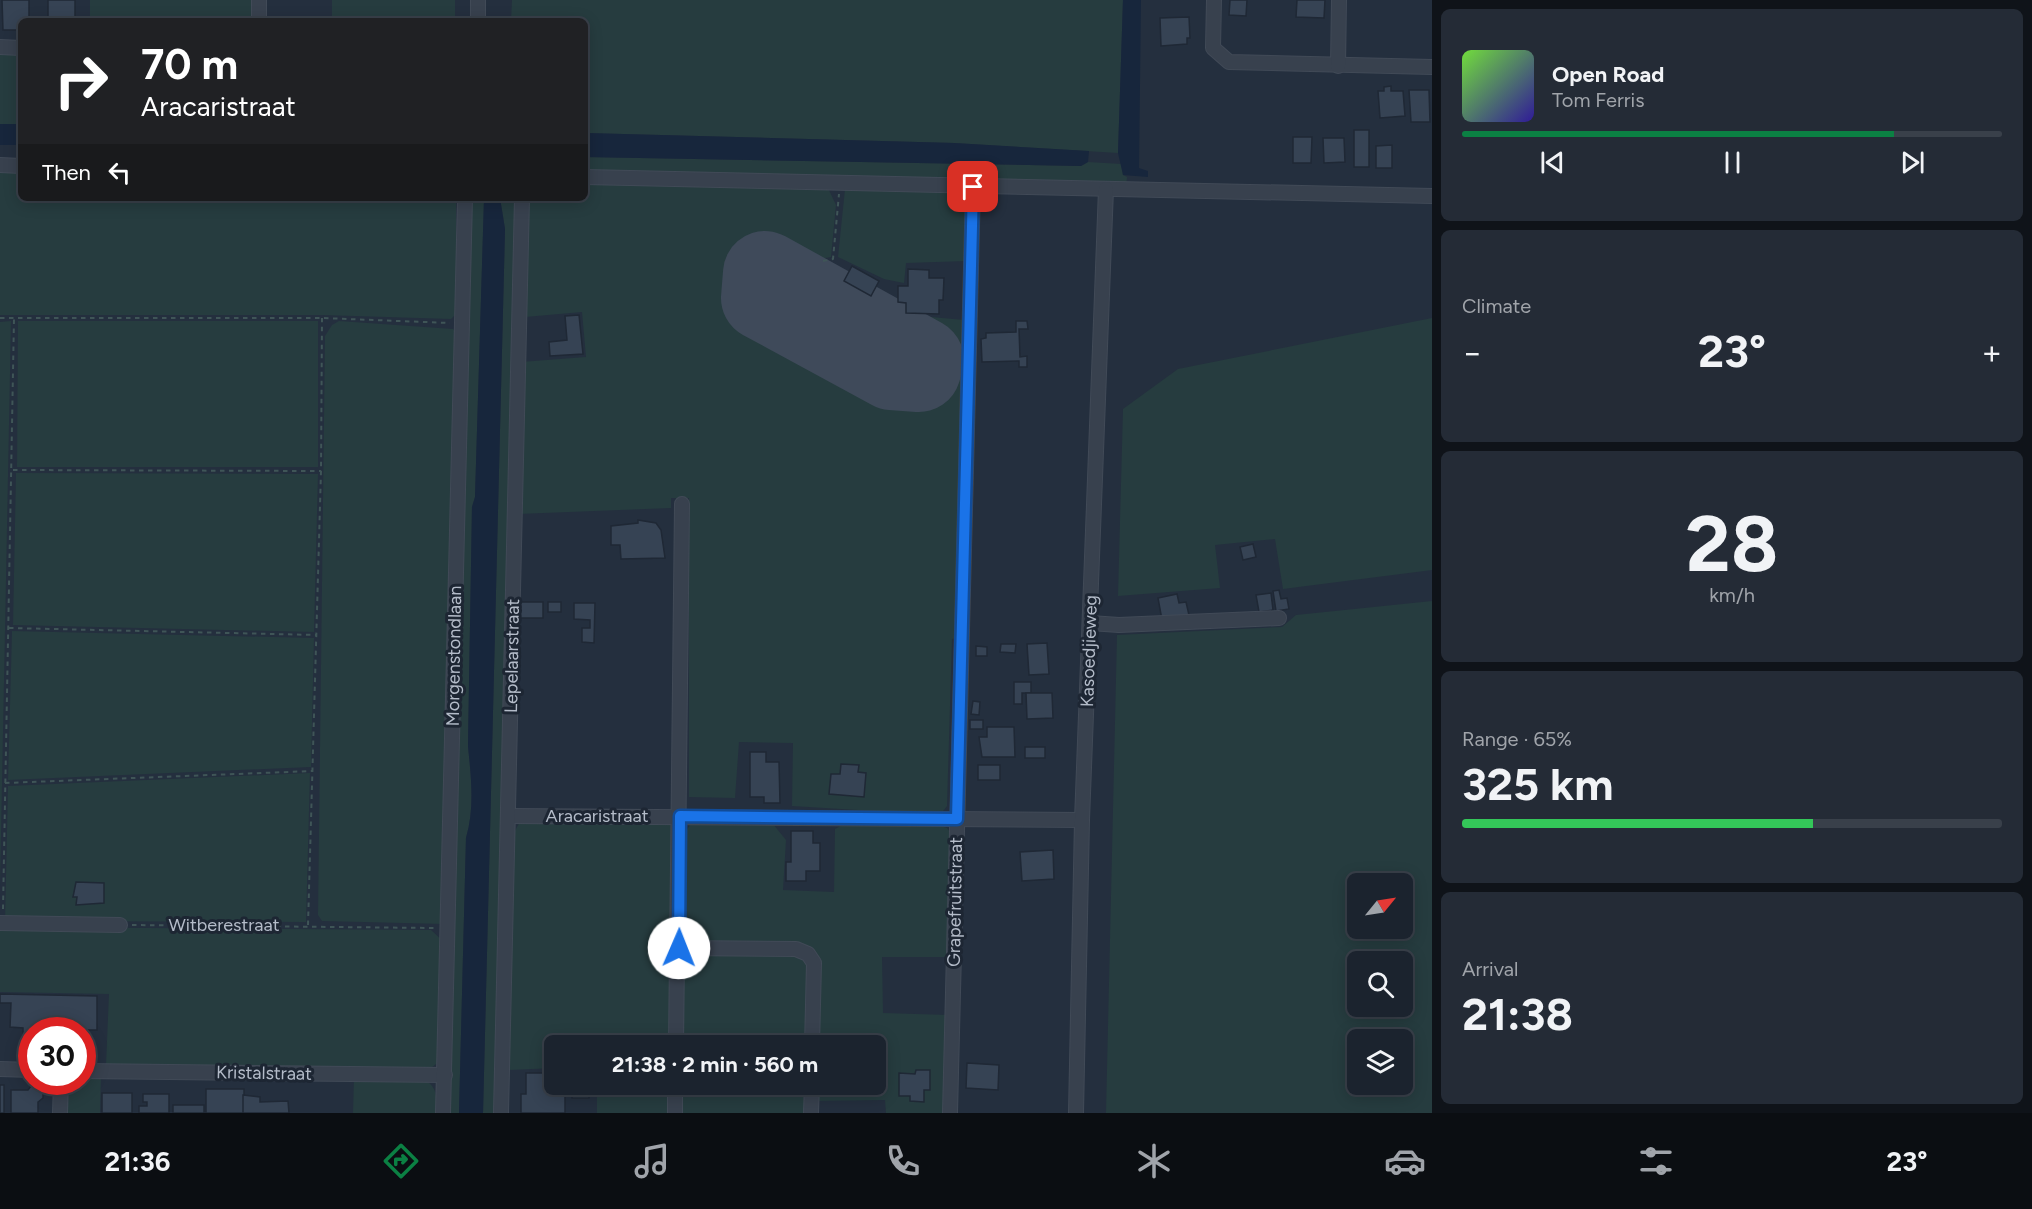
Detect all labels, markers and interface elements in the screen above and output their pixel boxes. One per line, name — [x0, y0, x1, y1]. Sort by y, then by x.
text: 70 m — [141, 39, 238, 90]
icon: right — [42, 42, 120, 120]
text: Open Road — [1552, 61, 1664, 88]
text: Tom Ferris — [1552, 88, 1645, 112]
text: Aracaristraat — [141, 90, 296, 123]
icon: previous — [1536, 146, 1569, 179]
icon: pause — [1716, 146, 1749, 179]
icon: next — [1896, 146, 1929, 179]
icon: left — [103, 156, 136, 189]
text: Then — [42, 159, 91, 186]
pin — [947, 161, 998, 212]
icon: arrive — [956, 170, 989, 203]
text: Climate — [1462, 294, 1531, 318]
text: 23° — [1698, 324, 1766, 378]
text: − — [1462, 333, 1483, 372]
text: + — [1981, 333, 2002, 372]
text: 28 — [1686, 497, 1778, 591]
text: km/h — [1709, 583, 1755, 607]
street label: Morgenstondlaan — [442, 585, 466, 727]
street label: Kasoedjieweg — [1076, 595, 1102, 707]
street label: Lepelaarstraat — [500, 598, 524, 713]
text: Range · 65% — [1462, 727, 1572, 751]
text: 325 km — [1462, 757, 1613, 811]
street label: Aracaristraat — [545, 805, 649, 827]
street label: Grapefruitstraat — [943, 837, 967, 967]
north arrow — [1347, 873, 1413, 939]
map controls — [1347, 873, 1413, 1095]
street label: Witberestraat — [169, 914, 280, 936]
position arrow — [647, 916, 711, 980]
button: search — [1347, 951, 1413, 1017]
text: Arrival — [1462, 957, 1518, 981]
text: 21:38 — [1462, 987, 1573, 1041]
speed limit sign: 30 — [18, 1017, 96, 1095]
button: layers — [1347, 1029, 1413, 1095]
text: 21:38 · 2 min · 560 m — [612, 1051, 818, 1078]
street label: Kristalstraat — [216, 1061, 312, 1085]
icon: directions — [380, 1140, 422, 1182]
icon: music — [631, 1140, 673, 1182]
icon: phone — [882, 1140, 924, 1182]
icon: climate — [1133, 1140, 1175, 1182]
icon: car — [1384, 1140, 1426, 1182]
icon: filters — [1635, 1140, 1677, 1182]
text: 21:36 — [105, 1145, 170, 1178]
text: 23° — [1887, 1145, 1927, 1178]

